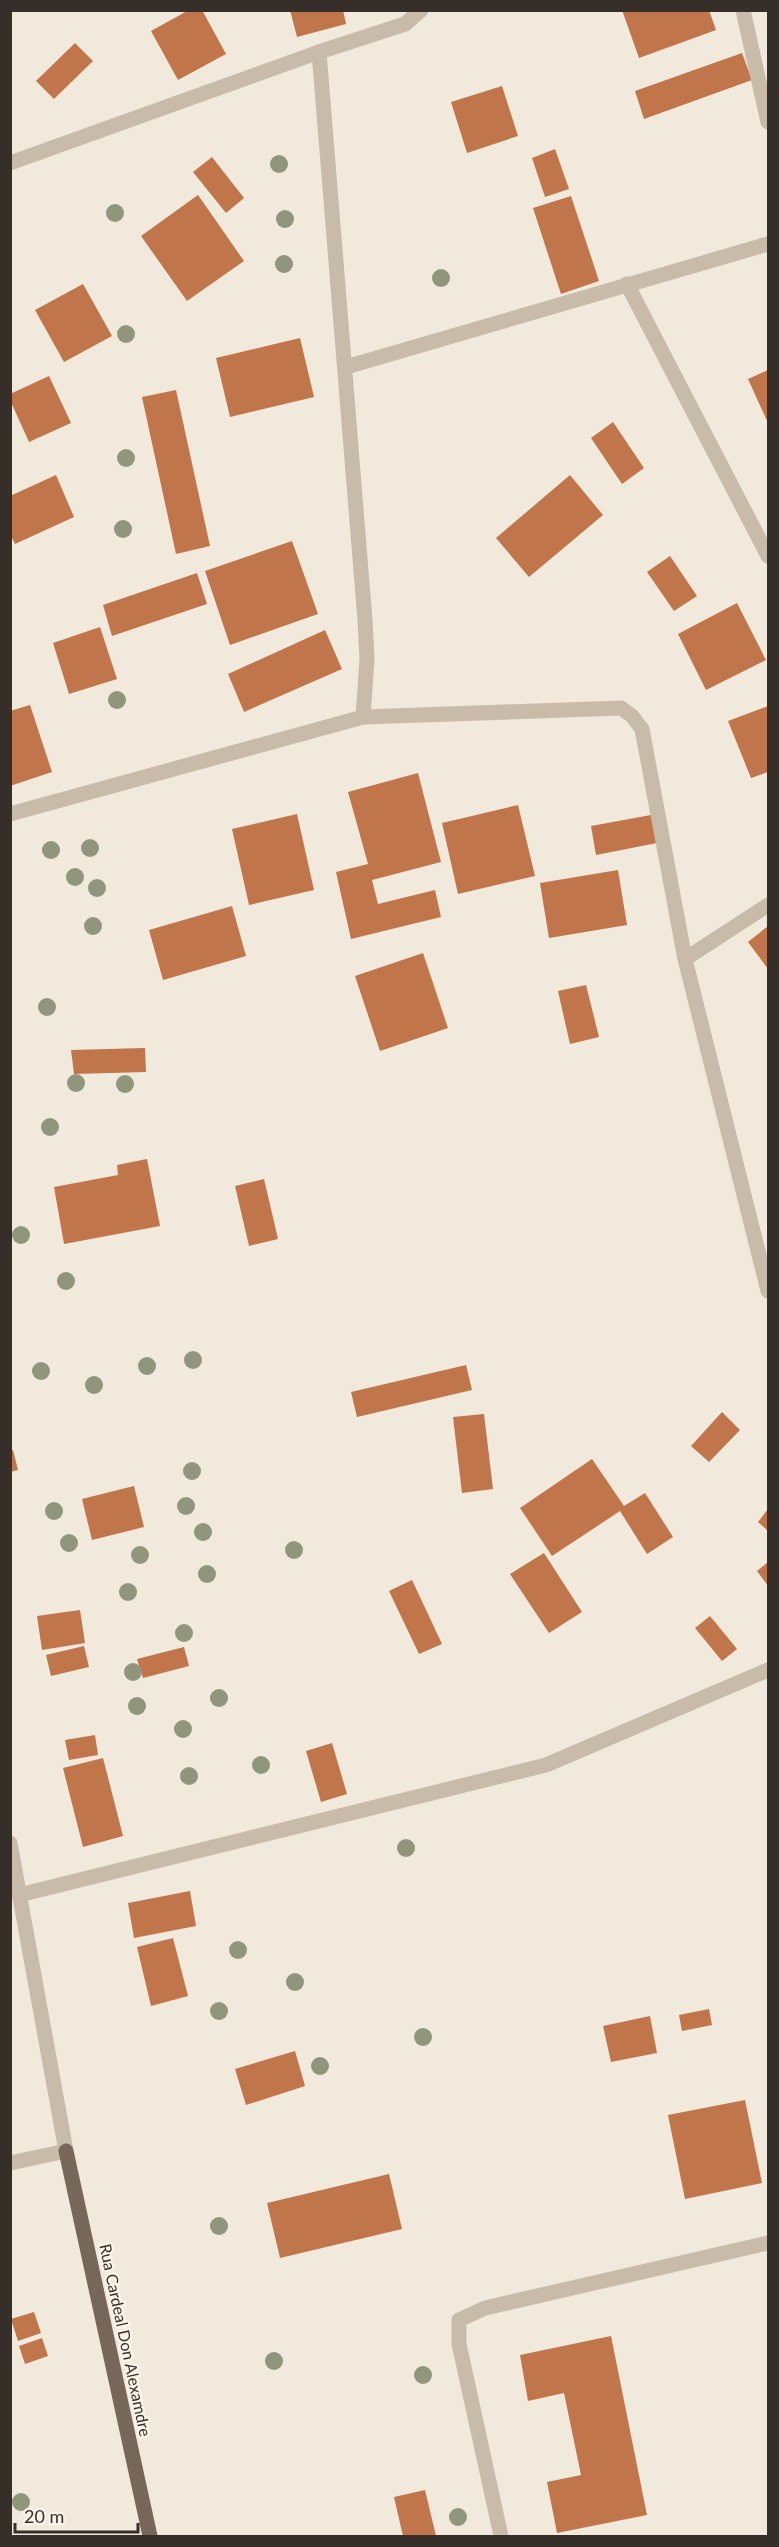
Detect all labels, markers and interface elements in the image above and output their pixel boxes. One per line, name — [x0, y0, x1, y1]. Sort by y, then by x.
street label: Rua Cardeal Don Alexamdre — [96, 2242, 156, 2438]
scale bar — [15, 2496, 138, 2534]
text: 20 m — [24, 2505, 64, 2527]

